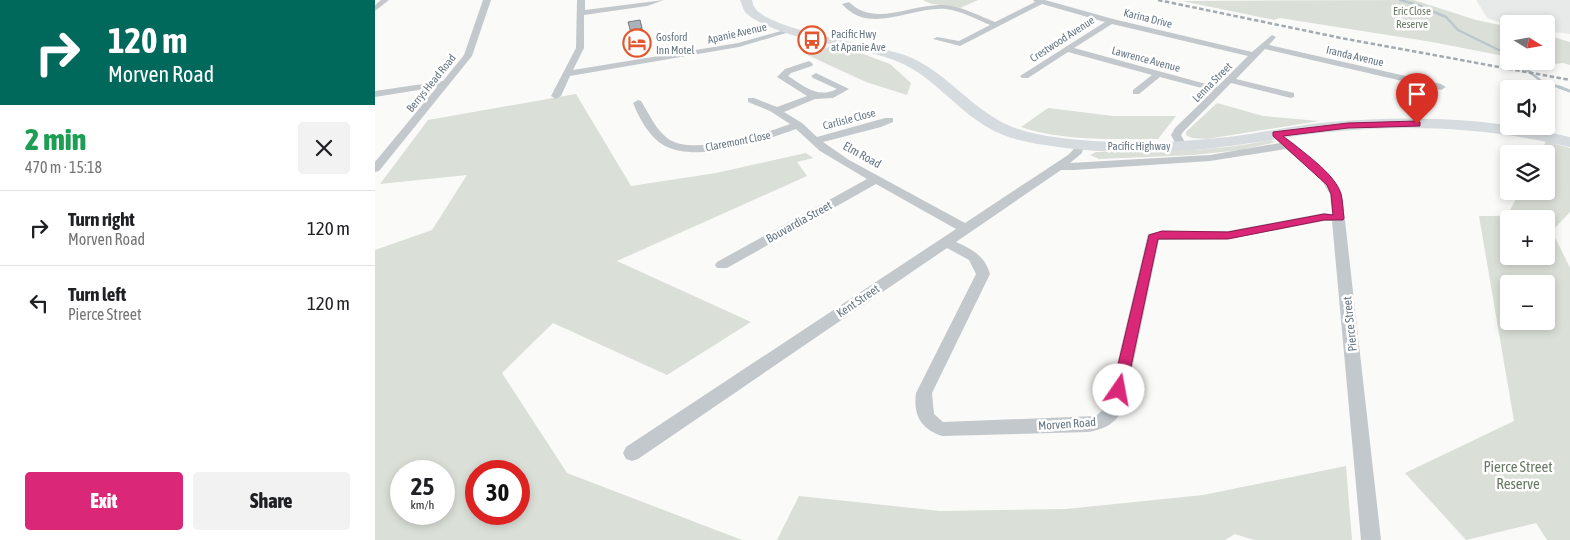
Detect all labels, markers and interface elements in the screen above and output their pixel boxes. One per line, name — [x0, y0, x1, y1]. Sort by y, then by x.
park label: Eric Close Reserve — [1393, 5, 1431, 30]
street label: Karina Drive — [1123, 6, 1173, 30]
street label: Crestwood Avenue — [1028, 14, 1096, 64]
north arrow — [1500, 15, 1555, 70]
map controls — [1500, 15, 1555, 330]
icon: right — [25, 20, 90, 85]
text: 120 m — [108, 20, 187, 60]
street label: Apanie Avenue — [706, 20, 768, 46]
bus stop icon: Pacific Hwy at Apanie Ave — [797, 25, 827, 55]
hotel icon: Gosford Inn Motel — [622, 28, 652, 58]
place label: Pacific Hwy at Apanie Ave — [831, 28, 886, 53]
place label: Gosford Inn Motel — [656, 31, 695, 56]
street label: Lawrence Avenue — [1110, 44, 1182, 74]
street label: Iranda Avenue — [1325, 44, 1385, 68]
street label: Berrys Head Road — [404, 52, 458, 114]
street label: Lenna Street — [1190, 60, 1234, 104]
text: Morven Road — [108, 61, 214, 87]
pin — [1396, 73, 1438, 124]
icon: arrive — [1403, 80, 1431, 108]
button: sound — [1500, 80, 1555, 135]
street label: Carlisle Close — [821, 106, 877, 132]
text: 2 min — [25, 122, 86, 156]
button: close — [298, 122, 350, 174]
street label: Claremont Close — [704, 129, 772, 153]
street label: Elm Road — [840, 139, 884, 171]
street label: Pacific Highway — [1107, 140, 1171, 152]
button: layers — [1500, 145, 1555, 200]
text: 470 m · 15:18 — [25, 158, 102, 176]
street label: Bouvardia Street — [764, 198, 835, 246]
text: Turn right — [68, 208, 135, 230]
button: + — [1500, 210, 1555, 265]
icon: right — [25, 214, 53, 242]
text: 120 m — [307, 217, 350, 239]
text: Morven Road — [68, 230, 145, 248]
button: − — [1500, 275, 1555, 330]
street label: Kent Street — [834, 281, 882, 320]
text: Turn left — [68, 283, 126, 305]
icon: left — [25, 289, 53, 317]
text: 120 m — [307, 292, 350, 314]
street label: Pierce Street — [1340, 295, 1360, 352]
text: Pierce Street — [68, 305, 142, 323]
position arrow — [1092, 363, 1144, 415]
street label: Morven Road — [1038, 415, 1096, 433]
park label: Pierce Street Reserve — [1483, 458, 1553, 492]
speed limit sign: 30 — [465, 460, 530, 525]
button: Exit — [25, 472, 183, 530]
button: Share — [193, 472, 350, 530]
text: 25 — [411, 472, 434, 500]
text: km/h — [411, 498, 434, 512]

